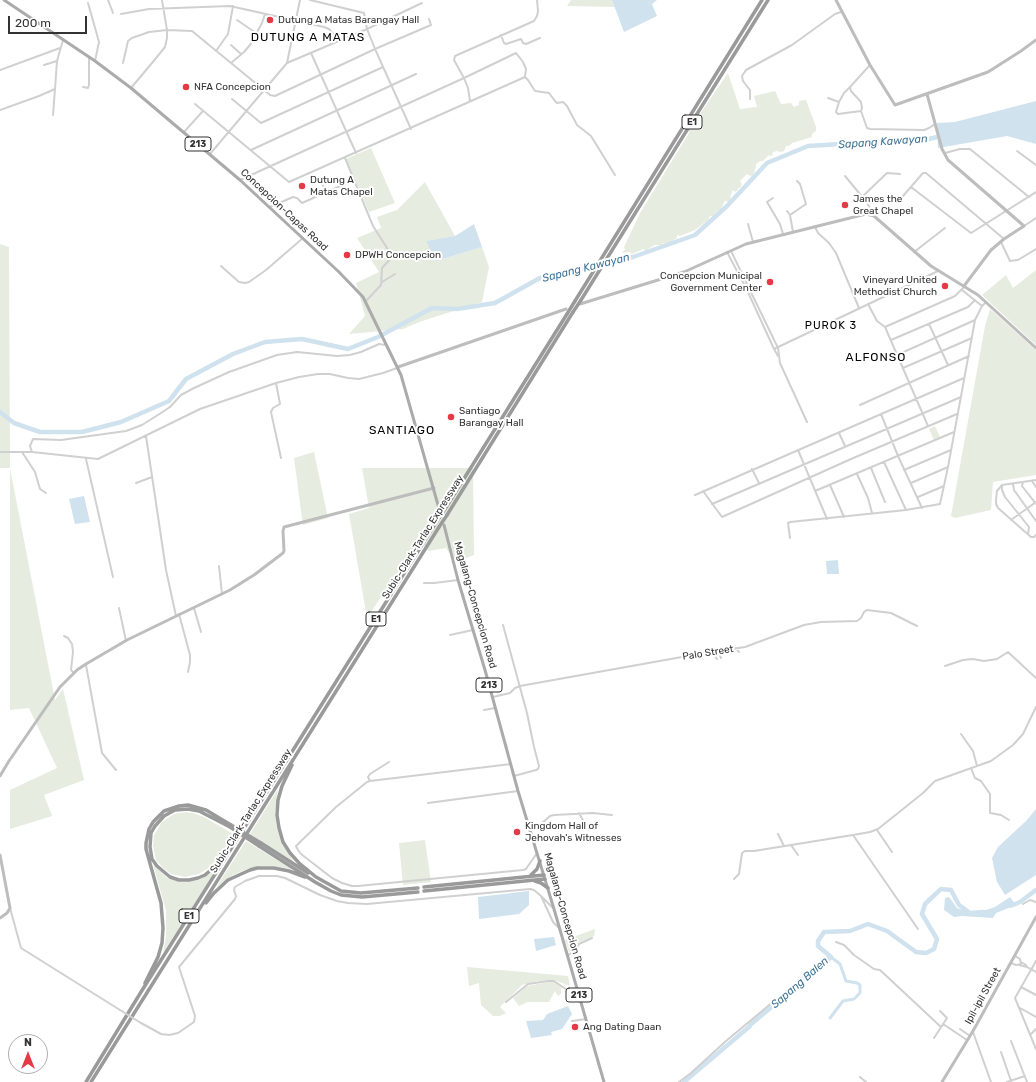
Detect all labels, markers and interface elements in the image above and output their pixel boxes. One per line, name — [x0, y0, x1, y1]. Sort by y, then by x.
scale bar — [10, 8, 89, 34]
place label: Dutung A Matas Barangay Hall — [278, 14, 419, 26]
marker: Dutung A Matas Barangay Hall — [265, 15, 275, 25]
text: 200 m — [15, 16, 51, 30]
district label: DUTUNG A MATAS — [251, 31, 365, 45]
place label: NFA Concepcion — [194, 81, 271, 93]
marker: NFA Concepcion — [181, 82, 191, 92]
road number: E1 — [682, 115, 702, 129]
water label: Sapang Kawayan — [838, 132, 928, 152]
road number: 213 — [185, 137, 211, 151]
street label: Concepcion-Capas Road — [238, 166, 330, 254]
place label: Dutung A Matas Chapel — [310, 174, 373, 198]
marker: Dutung A Matas Chapel — [297, 181, 307, 191]
place label: James the Great Chapel — [853, 193, 913, 216]
marker: James the Great Chapel — [840, 200, 850, 210]
place label: DPWH Concepcion — [355, 249, 441, 261]
marker: DPWH Concepcion — [342, 250, 352, 260]
water label: Sapang Kawayan — [541, 251, 631, 285]
place label: Concepcion Municipal Government Center — [660, 270, 762, 294]
place label: Vineyard United Methodist Church — [854, 274, 937, 298]
marker: Concepcion Municipal Government Center — [765, 277, 775, 287]
marker: Vineyard United Methodist Church — [940, 281, 950, 291]
district label: PUROK 3 — [805, 319, 857, 333]
district label: ALFONSO — [846, 351, 906, 365]
place label: Santiago Barangay Hall — [459, 405, 523, 428]
marker: Santiago Barangay Hall — [446, 412, 456, 422]
district label: SANTIAGO — [369, 424, 435, 438]
street label: Subic-Clark-Tarlac Expressway — [380, 473, 466, 601]
street label: Magalang-Concepcion Road — [451, 540, 499, 670]
road number: E1 — [366, 612, 386, 626]
street label: Palo Street — [682, 643, 734, 663]
road number: 213 — [476, 678, 502, 692]
street label: Subic-Clark-Tarlac Expressway — [208, 747, 294, 875]
place label: Kingdom Hall of Jehovah's Witnesses — [525, 820, 622, 844]
marker: Kingdom Hall of Jehovah's Witnesses — [512, 827, 522, 837]
street label: Magalang-Concepcion Road — [541, 851, 589, 981]
road number: E1 — [179, 909, 199, 923]
water label: Sapang Balen — [769, 955, 831, 1011]
street label: Ipil-ipil Street — [962, 966, 1004, 1026]
road number: 213 — [566, 988, 592, 1002]
place label: Ang Dating Daan — [583, 1021, 661, 1033]
marker: Ang Dating Daan — [570, 1022, 580, 1032]
north arrow — [8, 1034, 48, 1074]
text: N — [24, 1036, 32, 1049]

